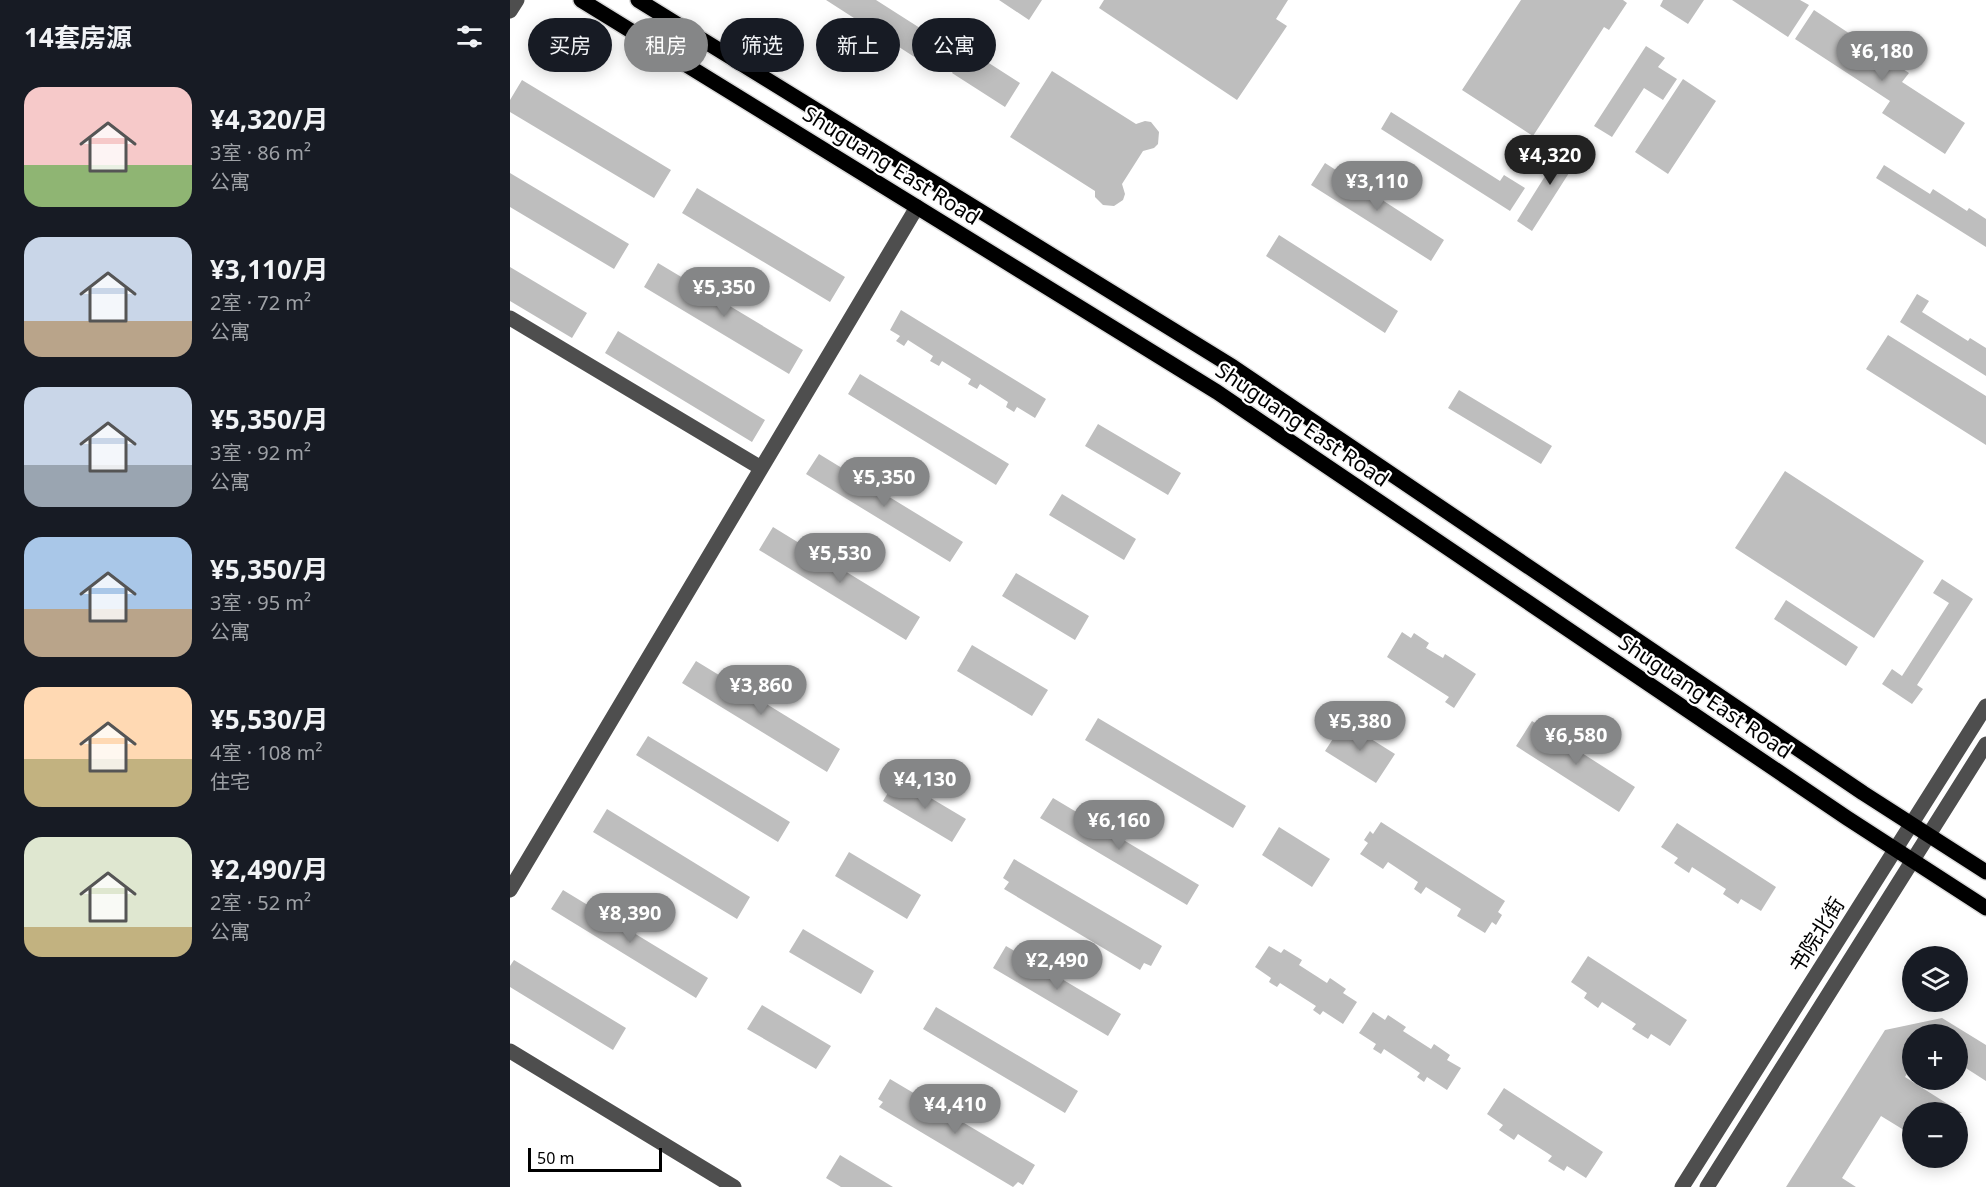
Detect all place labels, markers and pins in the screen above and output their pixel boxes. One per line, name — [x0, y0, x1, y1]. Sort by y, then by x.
pin: ¥6,180 — [1833, 31, 1931, 82]
pin: ¥4,320 — [1501, 135, 1599, 186]
pin: ¥3,110 — [1328, 161, 1426, 212]
pin: ¥5,350 — [675, 267, 773, 318]
pin: ¥5,350 — [835, 457, 933, 508]
pin: ¥5,530 — [791, 533, 889, 584]
pin: ¥3,860 — [712, 665, 810, 716]
pin: ¥5,380 — [1311, 701, 1409, 752]
pin: ¥6,580 — [1527, 715, 1625, 766]
pin: ¥4,130 — [876, 759, 974, 810]
pin: ¥6,160 — [1070, 800, 1168, 851]
pin: ¥8,390 — [581, 893, 679, 944]
pin: ¥2,490 — [1008, 940, 1106, 991]
pin: ¥4,410 — [906, 1084, 1004, 1135]

